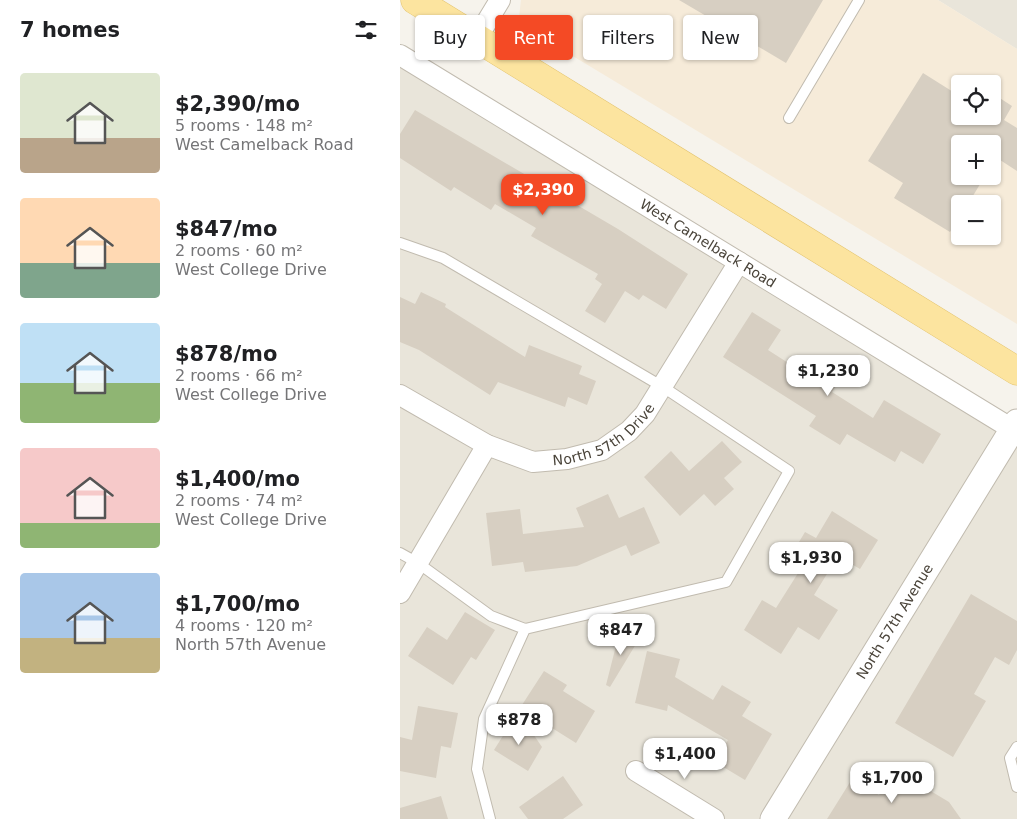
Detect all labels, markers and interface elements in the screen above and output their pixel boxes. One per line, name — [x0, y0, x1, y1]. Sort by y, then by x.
chip: Buy — [415, 15, 485, 60]
chip: Rent — [495, 15, 573, 60]
chip: Filters — [583, 15, 673, 60]
chip: New — [683, 15, 758, 60]
icon: filters — [352, 16, 380, 44]
text: 7 homes — [20, 18, 120, 42]
map controls — [951, 75, 1001, 245]
button: locate — [951, 75, 1001, 125]
text: $2,390/mo — [175, 92, 300, 116]
icon: home — [60, 93, 120, 153]
text: 5 rooms · 148 m² — [175, 116, 313, 135]
text: West Camelback Road — [175, 135, 354, 154]
button: + — [951, 135, 1001, 185]
pin: $2,390 — [502, 174, 584, 216]
text: $2,390 — [512, 180, 574, 199]
button: − — [951, 195, 1001, 245]
street label: West Camelback Road — [637, 196, 779, 291]
text: $847/mo — [175, 217, 277, 241]
icon: home — [60, 218, 120, 278]
text: 2 rooms · 60 m² — [175, 241, 303, 260]
text: West College Drive — [175, 260, 327, 279]
text: $878/mo — [175, 342, 277, 366]
icon: home — [60, 343, 120, 403]
pin: $1,230 — [787, 354, 869, 397]
text: $1,230 — [797, 361, 859, 380]
text: 2 rooms · 66 m² — [175, 366, 303, 385]
text: West College Drive — [175, 385, 327, 404]
street label: North 57th Drive — [552, 401, 657, 468]
text: $1,400/mo — [175, 467, 300, 491]
icon: home — [60, 468, 120, 528]
text: 2 rooms · 74 m² — [175, 491, 303, 510]
text: West College Drive — [175, 510, 327, 529]
pin: $1,930 — [770, 542, 852, 584]
text: $1,930 — [780, 548, 842, 567]
street label: North 57th Avenue — [853, 561, 936, 682]
text: $1,700/mo — [175, 592, 300, 616]
icon: home — [60, 593, 120, 653]
pin: $847 — [591, 614, 651, 656]
text: 4 rooms · 120 m² — [175, 616, 313, 635]
text: $847 — [599, 620, 643, 639]
text: North 57th Avenue — [175, 635, 326, 654]
pin: $878 — [489, 704, 549, 746]
text: $878 — [497, 710, 541, 729]
pin: $1,400 — [644, 738, 726, 780]
text: $1,400 — [654, 744, 716, 763]
pin: $1,700 — [851, 762, 933, 804]
text: $1,700 — [861, 768, 923, 787]

